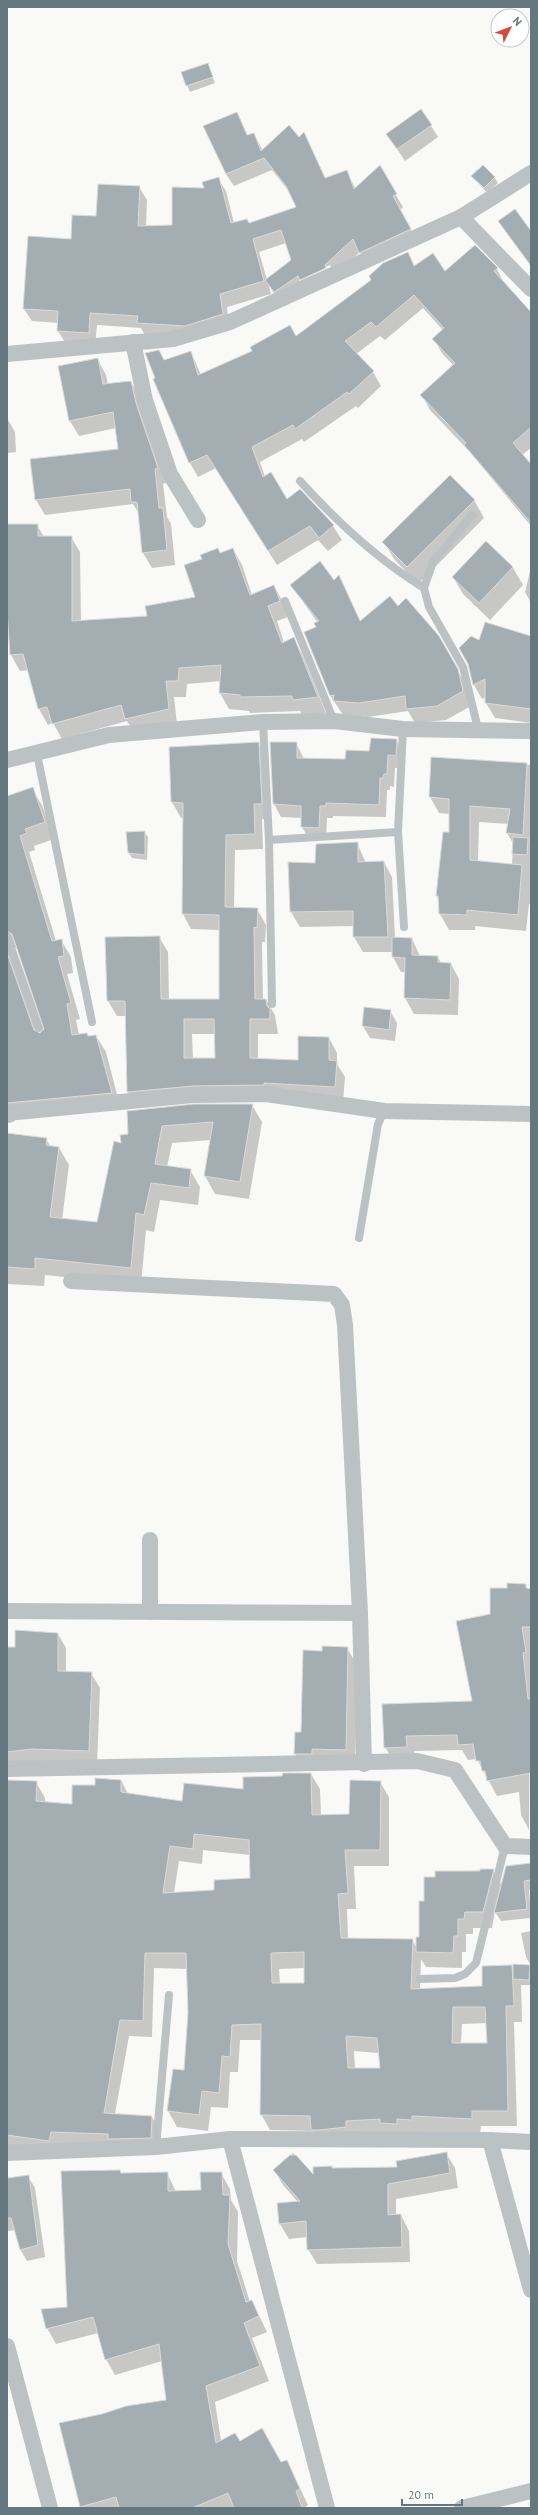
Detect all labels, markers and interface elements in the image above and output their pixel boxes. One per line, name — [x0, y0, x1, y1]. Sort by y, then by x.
north arrow — [490, 8, 530, 48]
text: N — [510, 14, 525, 29]
scale bar — [402, 2481, 462, 2507]
text: 20 m — [408, 2487, 434, 2502]

